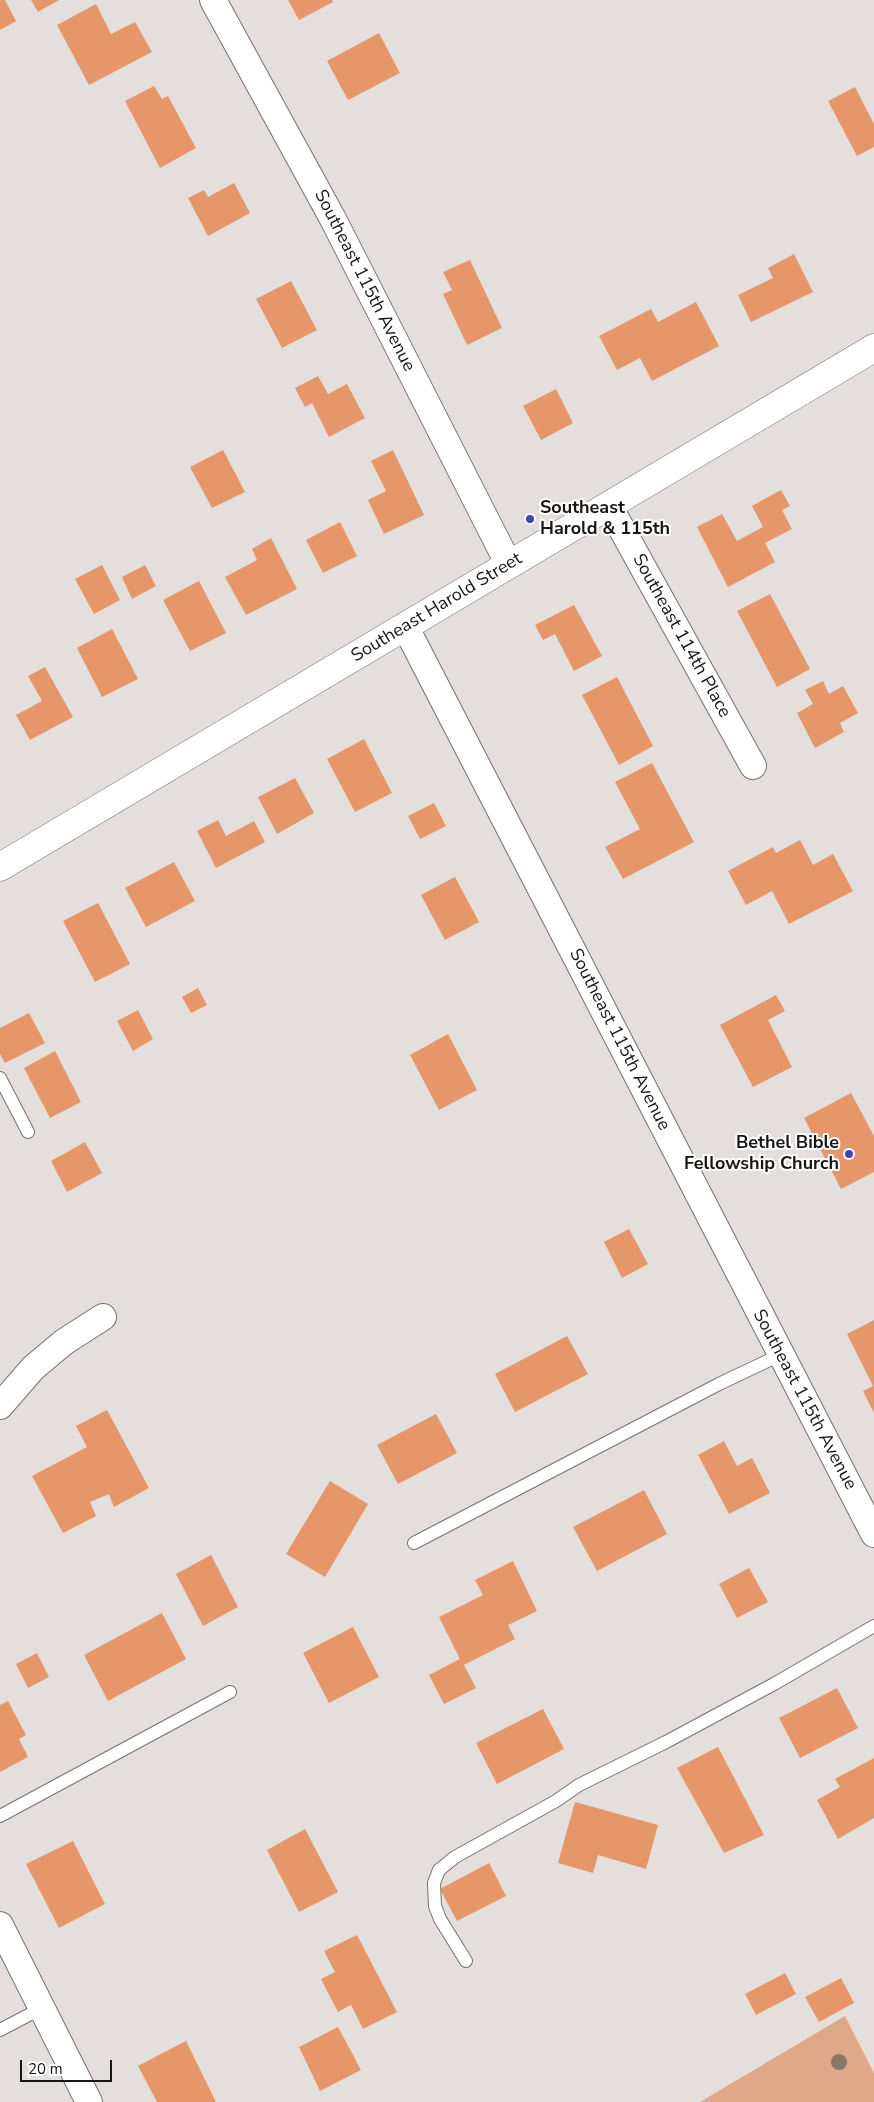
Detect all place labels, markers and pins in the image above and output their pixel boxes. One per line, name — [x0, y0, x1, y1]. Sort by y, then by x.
place label: Southeast Harold & 115th — [540, 498, 670, 540]
marker: Southeast Harold & 115th — [524, 513, 536, 525]
place label: Bethel Bible Fellowship Church — [684, 1133, 839, 1176]
marker: Bethel Bible Fellowship Church — [843, 1148, 855, 1160]

